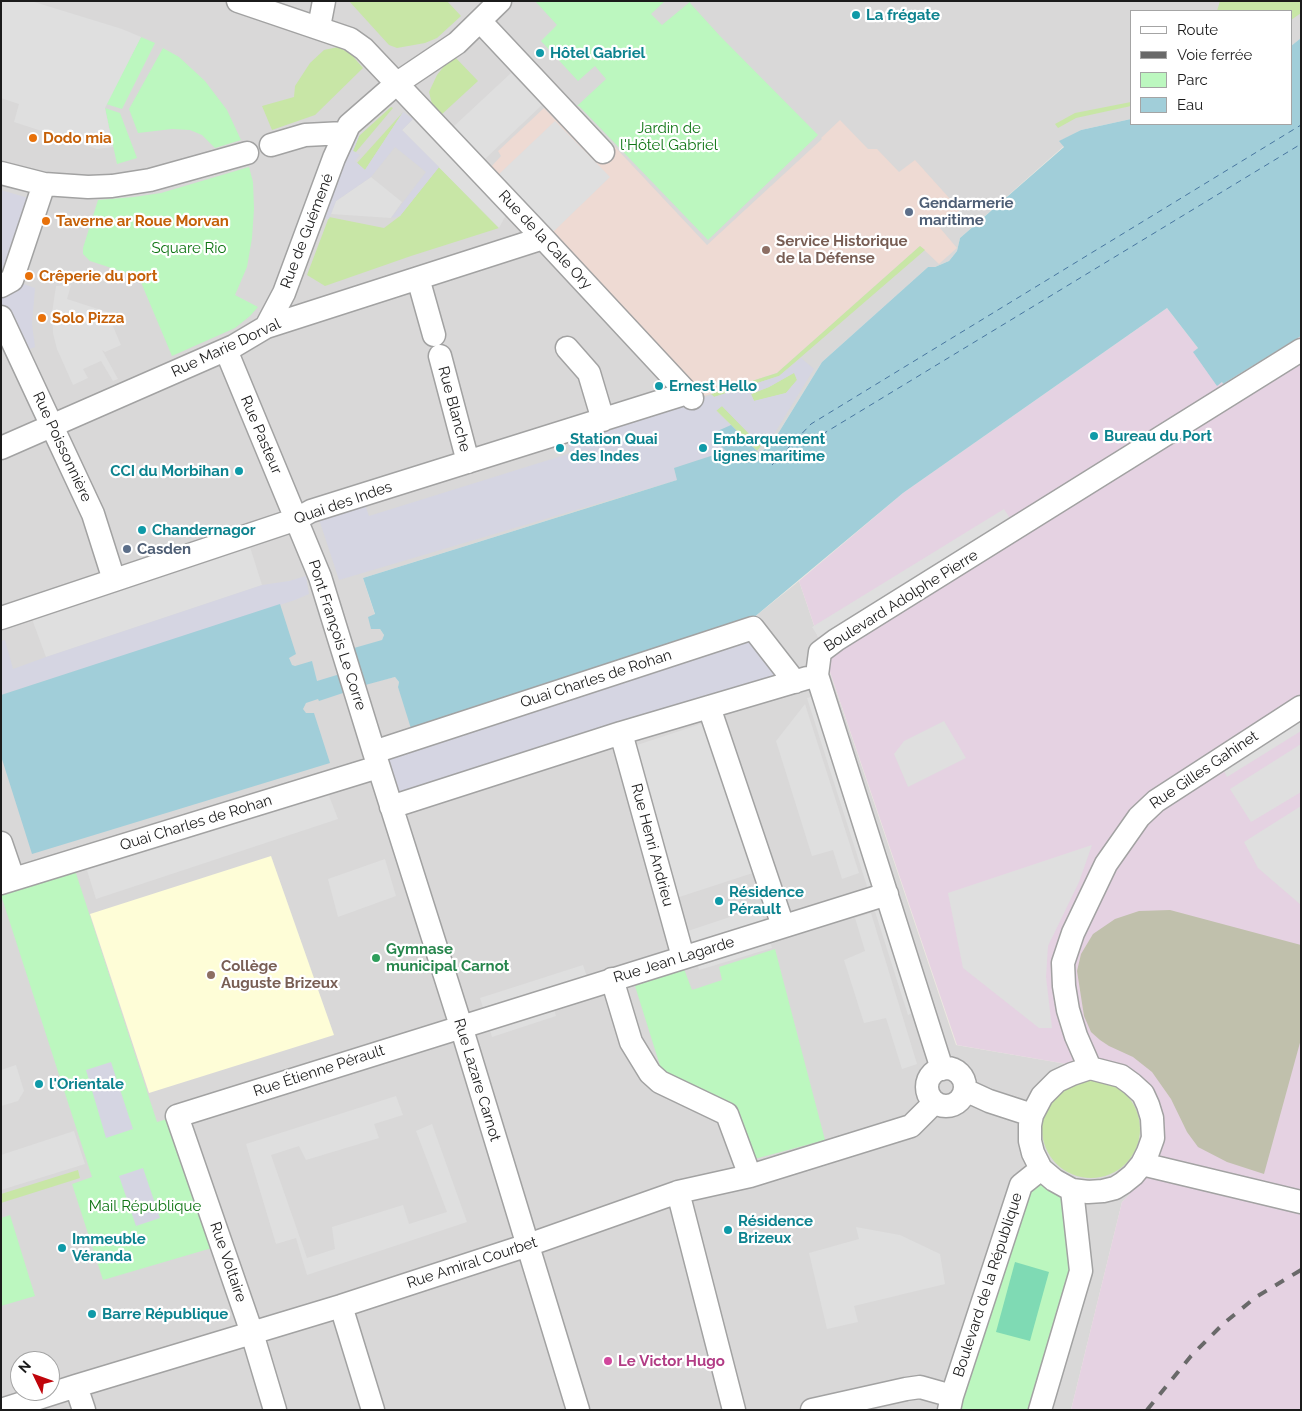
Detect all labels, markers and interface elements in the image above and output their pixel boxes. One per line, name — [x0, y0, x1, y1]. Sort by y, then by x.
place label: La frégate — [866, 6, 940, 24]
marker: La frégate — [850, 9, 862, 21]
legend — [1130, 10, 1292, 125]
text: Route — [1177, 21, 1218, 39]
place label: Hôtel Gabriel — [550, 44, 645, 62]
text: Voie ferrée — [1177, 46, 1252, 64]
marker: Hôtel Gabriel — [534, 47, 546, 59]
text: Parc — [1177, 71, 1208, 89]
text: Eau — [1177, 96, 1203, 114]
park label: Jardin de l'Hôtel Gabriel — [620, 119, 718, 154]
place label: Dodo mia — [43, 129, 112, 147]
marker: Dodo mia — [27, 132, 39, 144]
street label: Rue de Guémené — [277, 171, 337, 291]
street label: Rue de la Cale Ory — [494, 187, 596, 293]
place label: Gendarmerie maritime — [919, 194, 1014, 229]
marker: Gendarmerie maritime — [903, 206, 915, 218]
place label: Taverne ar Roue Morvan — [56, 212, 229, 230]
marker: Taverne ar Roue Morvan — [40, 215, 52, 227]
place label: Service Historique de la Défense — [776, 232, 908, 267]
park label: Square Rio — [151, 239, 227, 257]
marker: Service Historique de la Défense — [760, 244, 772, 256]
place label: Crêperie du port — [39, 267, 157, 285]
marker: Crêperie du port — [23, 270, 35, 282]
place label: Solo Pizza — [52, 309, 124, 327]
marker: Solo Pizza — [36, 312, 48, 324]
street label: Rue Marie Dorval — [168, 315, 284, 381]
street label: Rue Blanche — [434, 364, 474, 454]
place label: Ernest Hello — [669, 377, 757, 395]
marker: Ernest Hello — [653, 380, 665, 392]
street label: Rue Poissonnière — [29, 389, 95, 505]
street label: Rue Pasteur — [236, 393, 286, 477]
place label: Bureau du Port — [1104, 427, 1212, 445]
place label: Station Quai des Indes — [570, 430, 658, 465]
place label: Embarquement lignes maritime — [713, 430, 825, 465]
marker: Bureau du Port — [1088, 430, 1100, 442]
marker: Station Quai des Indes — [554, 442, 566, 454]
marker: Embarquement lignes maritime — [697, 442, 709, 454]
place label: CCI du Morbihan — [110, 462, 229, 480]
marker: CCI du Morbihan — [233, 465, 245, 477]
street label: Quai des Indes — [292, 478, 394, 528]
place label: Chandernagor — [152, 521, 256, 539]
marker: Chandernagor — [136, 524, 148, 536]
place label: Casden — [137, 540, 191, 558]
marker: Casden — [121, 543, 133, 555]
street label: Boulevard Adolphe Pierre — [821, 546, 981, 656]
street label: Pont François Le Corre — [304, 558, 370, 712]
street label: Quai Charles de Rohan — [518, 646, 674, 712]
street label: Rue Gilles Gahinet — [1146, 727, 1262, 813]
street label: Rue Henri Andrieu — [627, 782, 677, 908]
street label: Quai Charles de Rohan — [118, 791, 274, 855]
place label: Résidence Pérault — [729, 883, 804, 918]
marker: Résidence Pérault — [713, 895, 725, 907]
street label: Rue Jean Lagarde — [611, 933, 737, 987]
place label: Gymnase municipal Carnot — [386, 940, 509, 975]
marker: Gymnase municipal Carnot — [370, 952, 382, 964]
place label: Collège Auguste Brizeux — [221, 957, 338, 992]
marker: Collège Auguste Brizeux — [205, 969, 217, 981]
street label: Rue Lazare Carnot — [450, 1016, 504, 1144]
street label: Rue Étienne Pérault — [251, 1041, 387, 1101]
place label: l'Orientale — [49, 1075, 124, 1093]
marker: l'Orientale — [33, 1078, 45, 1090]
street label: Boulevard de la République — [950, 1191, 1026, 1379]
park label: Mail République — [89, 1197, 201, 1215]
place label: Résidence Brizeux — [738, 1212, 813, 1247]
street label: Rue Voltaire — [206, 1219, 250, 1305]
marker: Résidence Brizeux — [722, 1224, 734, 1236]
place label: Immeuble Véranda — [72, 1230, 146, 1265]
street label: Rue Amiral Courbet — [404, 1233, 540, 1293]
marker: Immeuble Véranda — [56, 1242, 68, 1254]
place label: Barre République — [102, 1305, 228, 1323]
marker: Barre République — [86, 1308, 98, 1320]
north arrow — [10, 1351, 60, 1401]
place label: Le Victor Hugo — [618, 1352, 725, 1370]
marker: Le Victor Hugo — [602, 1355, 614, 1367]
text: N — [15, 1357, 34, 1376]

